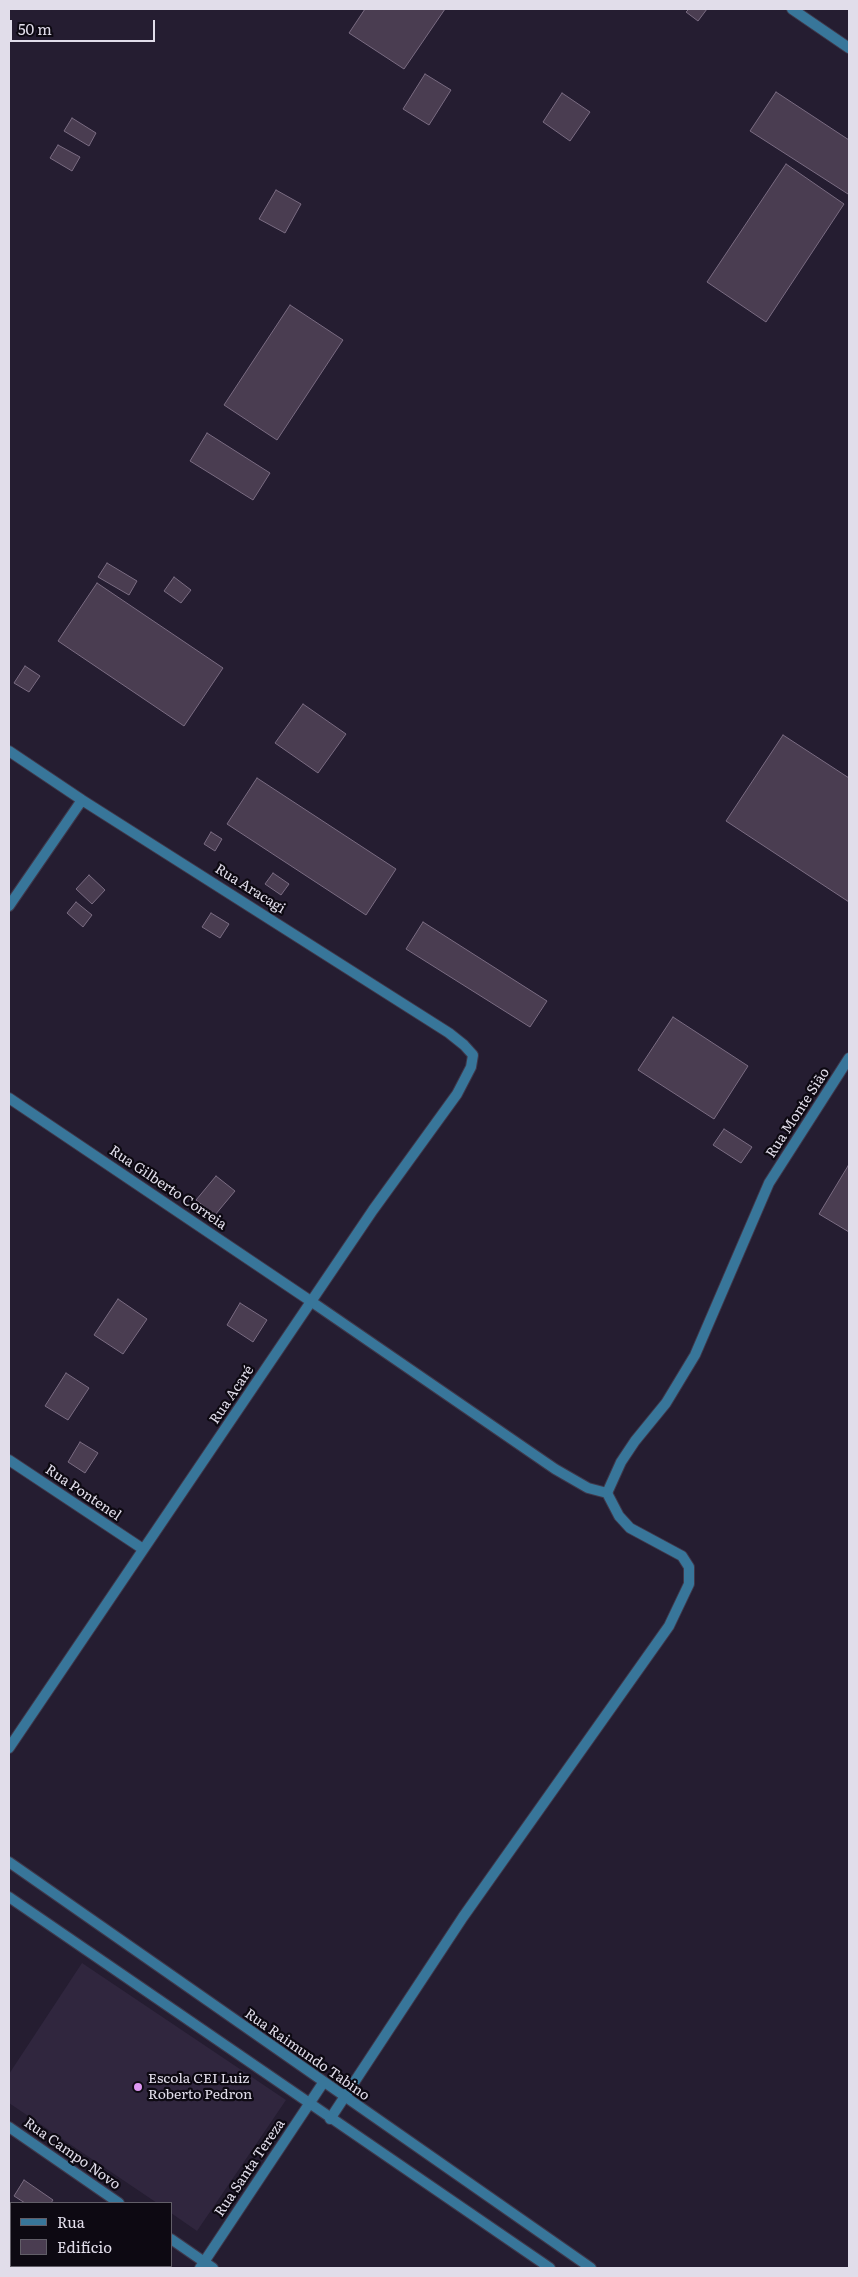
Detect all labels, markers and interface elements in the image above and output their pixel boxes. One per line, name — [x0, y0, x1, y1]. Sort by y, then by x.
scale bar — [12, 10, 158, 42]
text: 50 m — [18, 17, 52, 40]
street label: Rua Aracagi — [212, 861, 288, 917]
street label: Rua Monte Sião — [763, 1065, 833, 1161]
street label: Rua Gilberto Correia — [106, 1142, 230, 1234]
street label: Rua Acaré — [206, 1362, 258, 1428]
street label: Rua Pontenel — [42, 1462, 124, 1524]
street label: Rua Raimundo Tabino — [241, 2005, 373, 2105]
place label: Escola CEI Luiz Roberto Pedron — [148, 2071, 252, 2104]
marker: Escola CEI Luiz Roberto Pedron — [132, 2081, 144, 2093]
street label: Rua Campo Novo — [20, 2114, 124, 2194]
street label: Rua Santa Tereza — [211, 2116, 289, 2220]
legend — [10, 2202, 172, 2267]
text: Rua — [57, 2210, 85, 2233]
text: Edifício — [57, 2235, 112, 2258]

